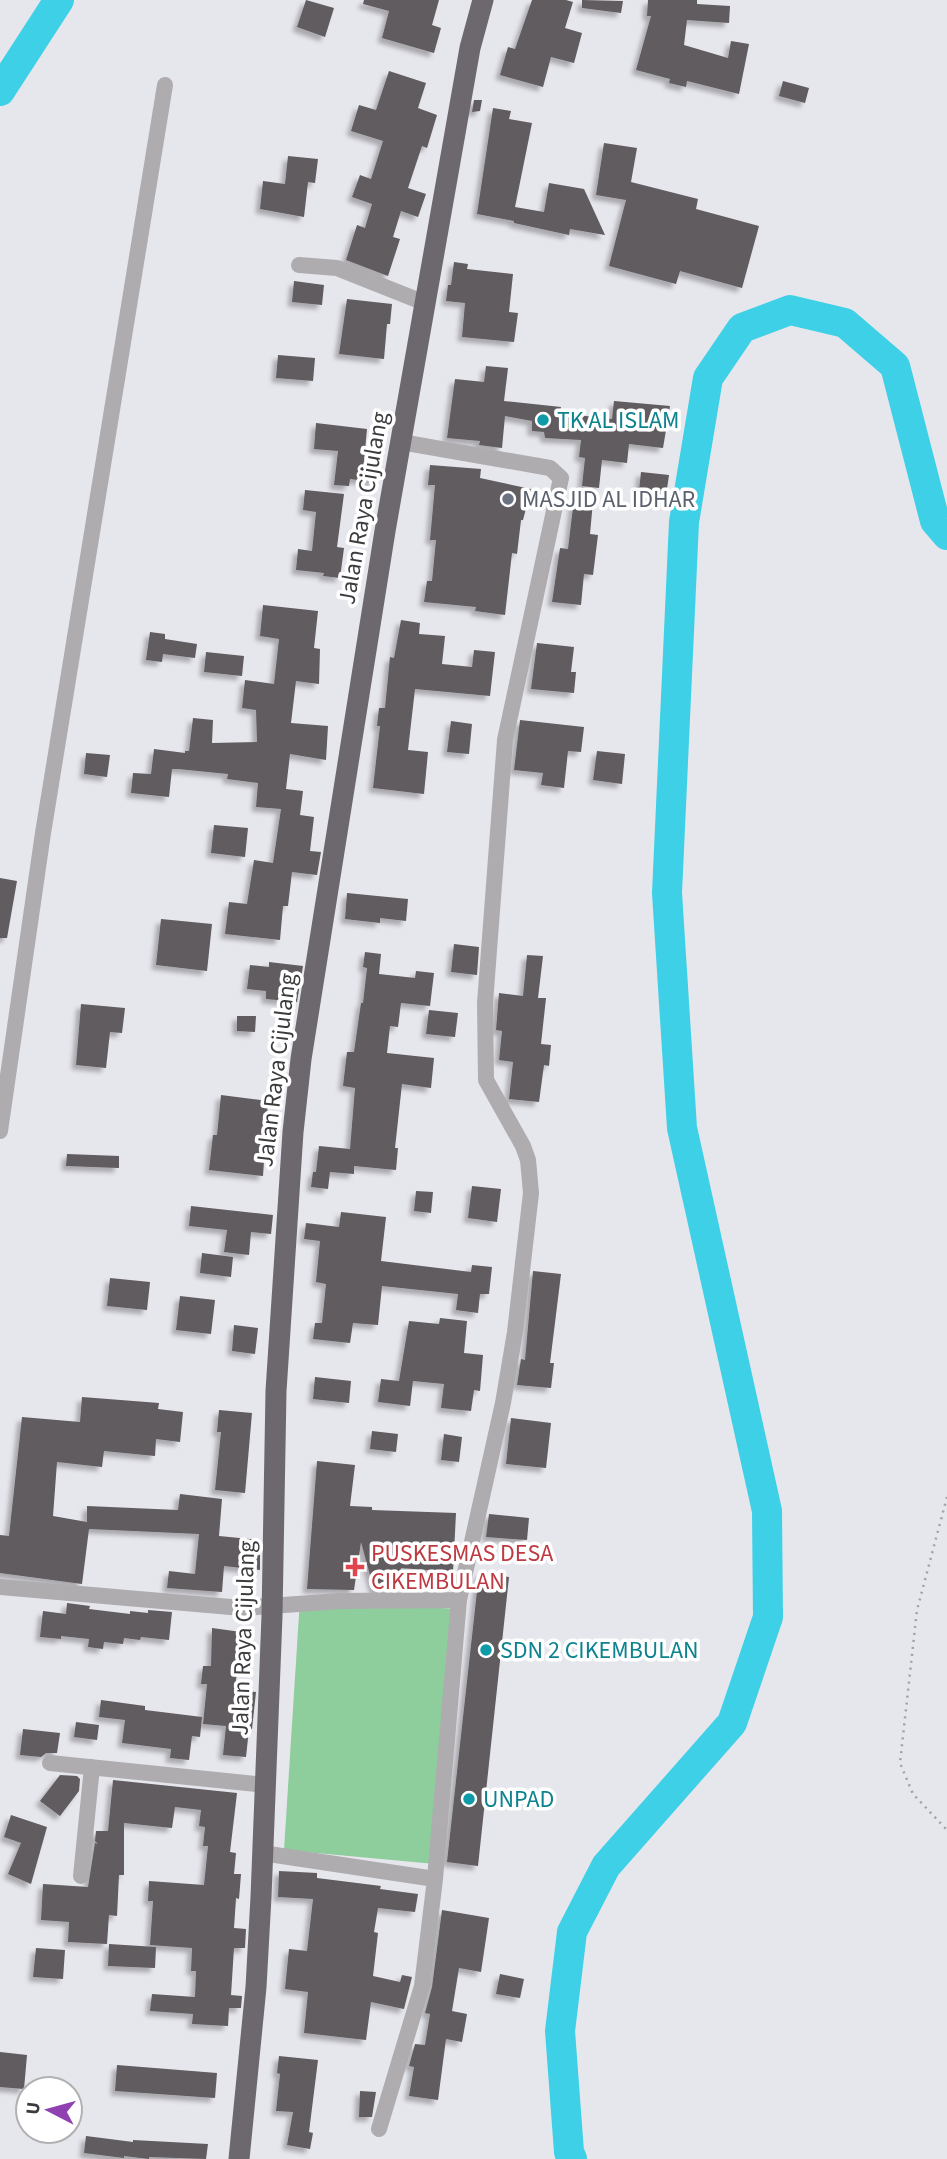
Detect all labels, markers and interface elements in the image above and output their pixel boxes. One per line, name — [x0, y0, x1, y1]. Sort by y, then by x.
place label: TK AL ISLAM — [557, 403, 679, 438]
street label: Jalan Raya Cijulang — [329, 409, 398, 607]
marker: TK AL ISLAM — [535, 412, 551, 428]
place label: MASJID AL IDHAR — [522, 482, 696, 517]
marker: MASJID AL IDHAR — [500, 491, 516, 507]
street label: Jalan Raya Cijulang — [247, 971, 306, 1169]
place label: PUSKESMAS DESA CIKEMBULAN — [371, 1536, 553, 1599]
street label: Jalan Raya Cijulang — [223, 1540, 264, 1736]
marker: PUSKESMAS DESA CIKEMBULAN — [345, 1557, 365, 1577]
place label: SDN 2 CIKEMBULAN — [500, 1633, 699, 1668]
marker: SDN 2 CIKEMBULAN — [478, 1642, 494, 1658]
place label: UNPAD — [483, 1782, 554, 1817]
marker: UNPAD — [461, 1791, 477, 1807]
north arrow — [14, 2075, 84, 2145]
text: U — [19, 2101, 48, 2116]

